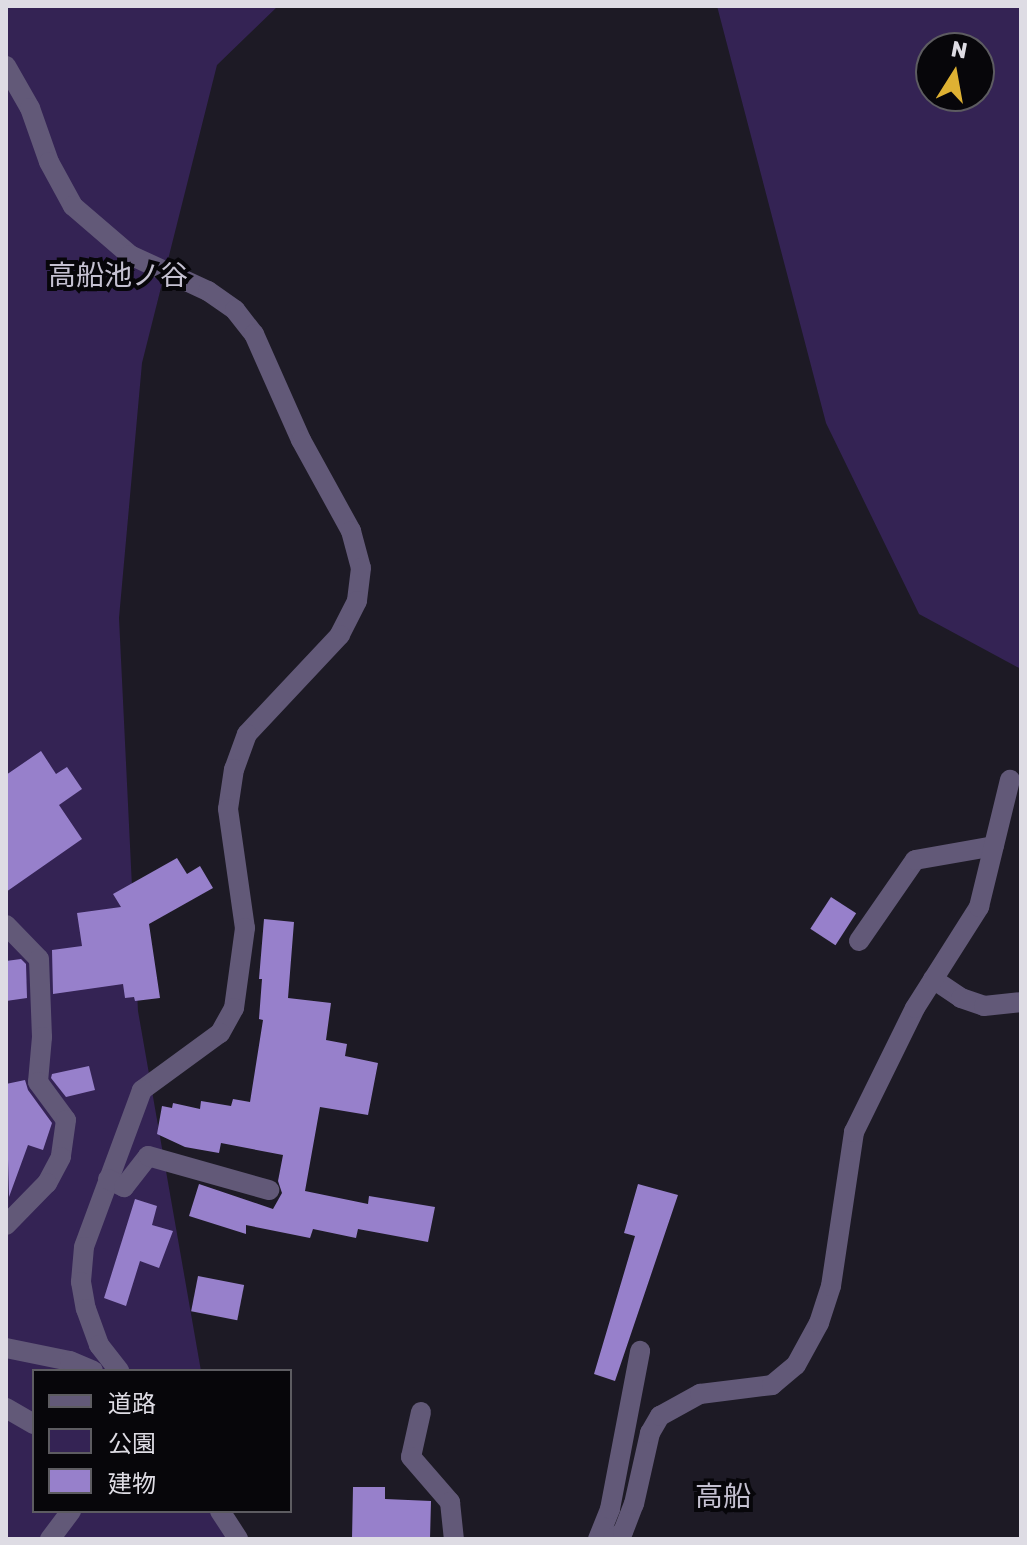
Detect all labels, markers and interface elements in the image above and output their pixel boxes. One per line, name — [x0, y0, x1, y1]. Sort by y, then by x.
north arrow — [915, 32, 995, 112]
text: N — [949, 35, 970, 65]
district label: 高船池ノ谷 — [48, 259, 188, 293]
legend — [32, 1369, 292, 1513]
text: 道路 — [108, 1390, 156, 1418]
text: 公園 — [108, 1430, 156, 1458]
text: 建物 — [108, 1470, 156, 1498]
district label: 高船 — [695, 1480, 751, 1514]

